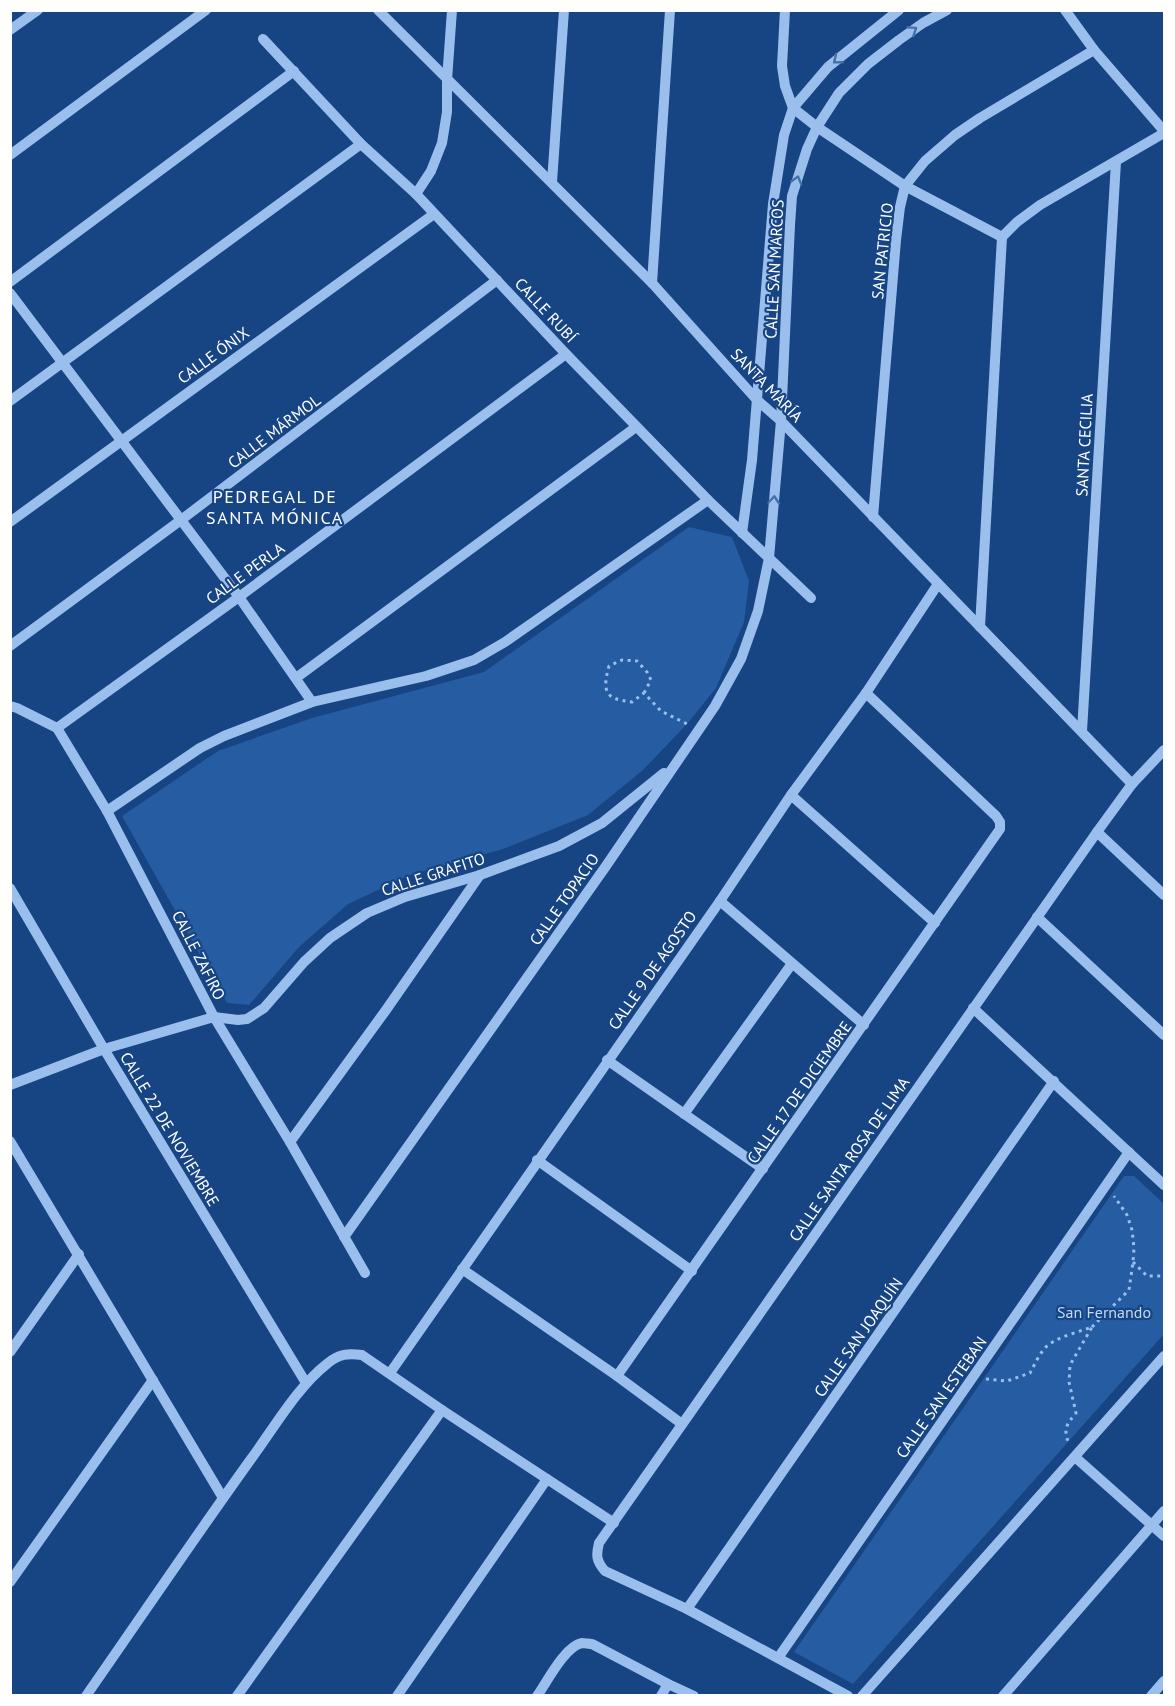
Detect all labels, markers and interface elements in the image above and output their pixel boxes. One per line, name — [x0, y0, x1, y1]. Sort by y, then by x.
one-way arrow — [906, 26, 917, 37]
one-way arrow — [833, 52, 844, 63]
one-way arrow — [790, 175, 802, 186]
street label: CALLE SAN MARCOS — [760, 199, 788, 339]
street label: SAN PATRICIO — [867, 202, 897, 300]
street label: CALLE RUBÍ — [511, 273, 581, 347]
street label: CALLE ÓNIX — [173, 322, 253, 388]
street label: SANTA MARÍA — [727, 344, 808, 427]
street label: CALLE MÁRMOL — [224, 390, 324, 472]
street label: SANTA CECILIA — [1071, 392, 1097, 497]
district label: PEDREGAL DE SANTA MÓNICA — [206, 485, 344, 529]
one-way arrow — [767, 495, 780, 505]
street label: CALLE PERLA — [202, 537, 289, 608]
street label: CALLE GRAFITO — [379, 848, 487, 900]
street label: CALLE TOPACIO — [525, 849, 603, 949]
street label: CALLE ZAFIRO — [168, 907, 230, 1003]
street label: CALLE 9 DE AGOSTO — [604, 907, 701, 1033]
street label: CALLE 17 DE DICIEMBRE — [742, 1017, 856, 1167]
street label: CALLE 22 DE NOVIEMBRE — [116, 1048, 224, 1210]
street label: CALLE SANTA ROSA DE LIMA — [784, 1072, 914, 1245]
street label: CALLE SAN JOAQUÍN — [809, 1273, 907, 1401]
park label: San Fernando — [1057, 1302, 1151, 1322]
street label: CALLE SAN ESTEBAN — [891, 1332, 991, 1462]

